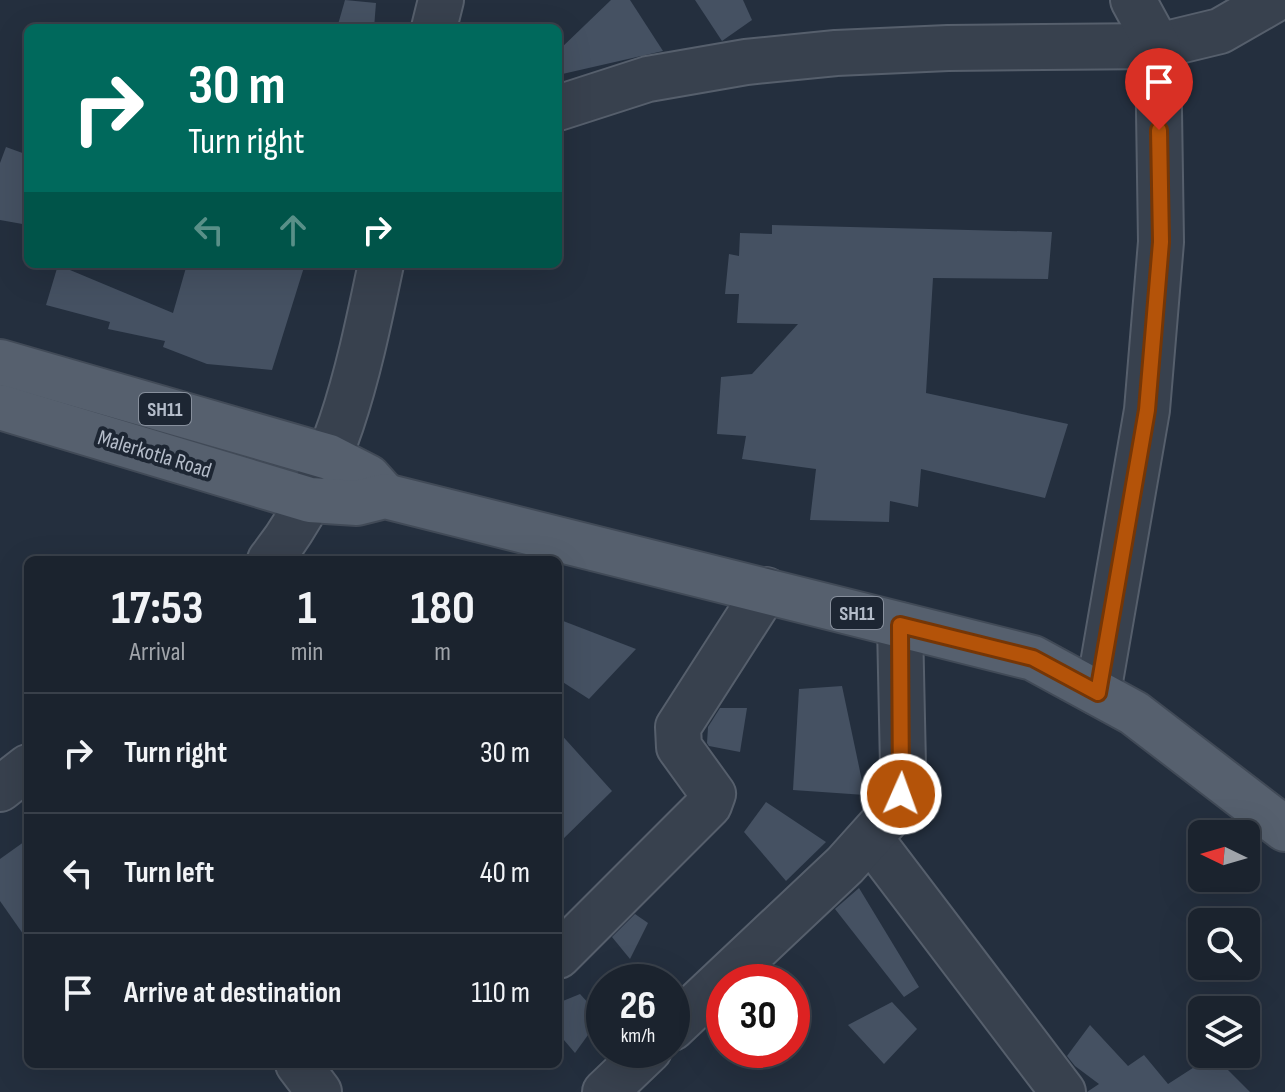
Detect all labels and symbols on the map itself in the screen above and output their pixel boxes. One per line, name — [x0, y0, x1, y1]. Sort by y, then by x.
pin — [1125, 48, 1193, 130]
road number: SH11 — [139, 393, 191, 425]
street label: Malerkotla Road — [94, 424, 215, 485]
road number: SH11 — [831, 597, 883, 629]
position arrow — [859, 752, 943, 836]
north arrow — [1188, 820, 1260, 892]
speed limit sign: 30 — [706, 964, 810, 1068]

